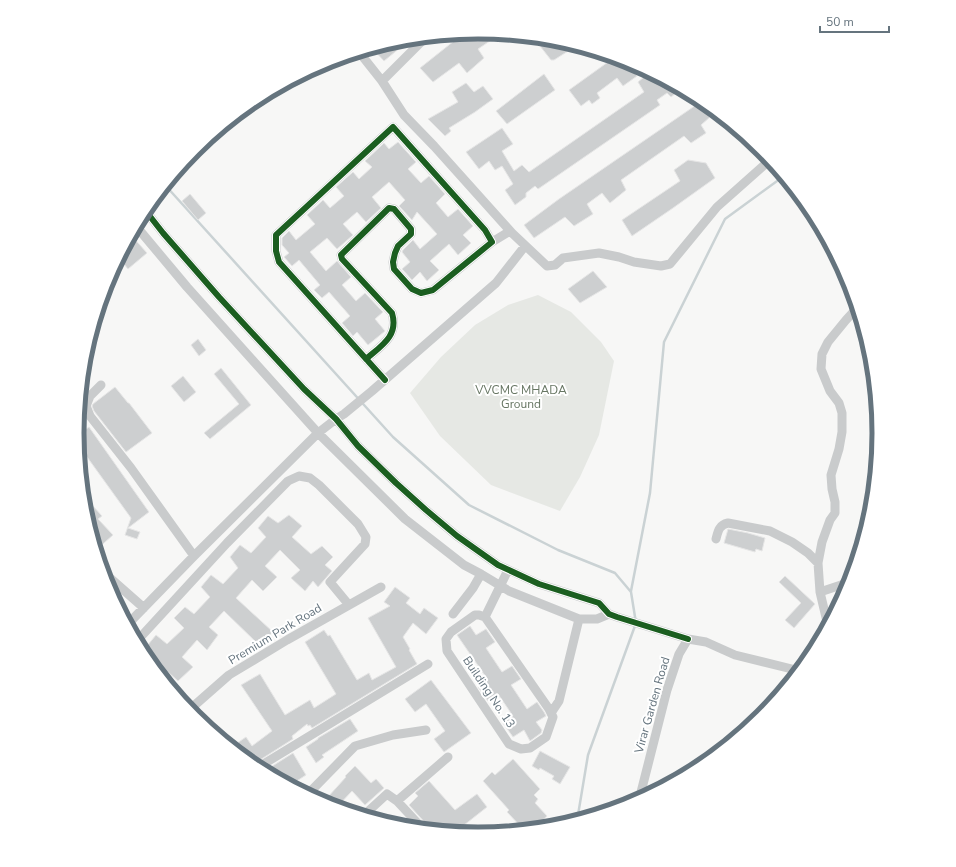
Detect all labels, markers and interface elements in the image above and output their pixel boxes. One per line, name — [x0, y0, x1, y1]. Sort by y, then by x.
scale bar — [820, 8, 889, 34]
text: 50 m — [826, 14, 854, 30]
park label: VVCMC MHADA Ground — [474, 382, 567, 412]
street label: Premium Park Road — [225, 600, 325, 668]
street label: Building No. 13 — [459, 653, 519, 731]
street label: Virar Garden Road — [630, 655, 673, 756]

